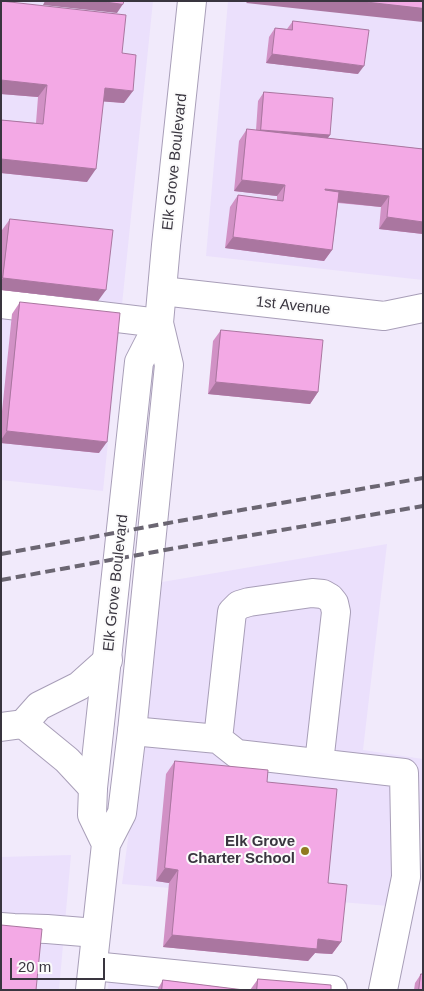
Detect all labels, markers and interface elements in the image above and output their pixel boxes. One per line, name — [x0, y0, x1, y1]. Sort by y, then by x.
street label: Elk Grove Boulevard — [159, 93, 191, 231]
street label: 1st Avenue — [255, 293, 331, 319]
street label: Elk Grove Boulevard — [100, 514, 132, 652]
place label: Elk Grove Charter School — [187, 833, 295, 868]
marker: Elk Grove Charter School — [299, 845, 311, 857]
scale bar — [12, 948, 108, 980]
text: 20 m — [18, 958, 51, 975]

